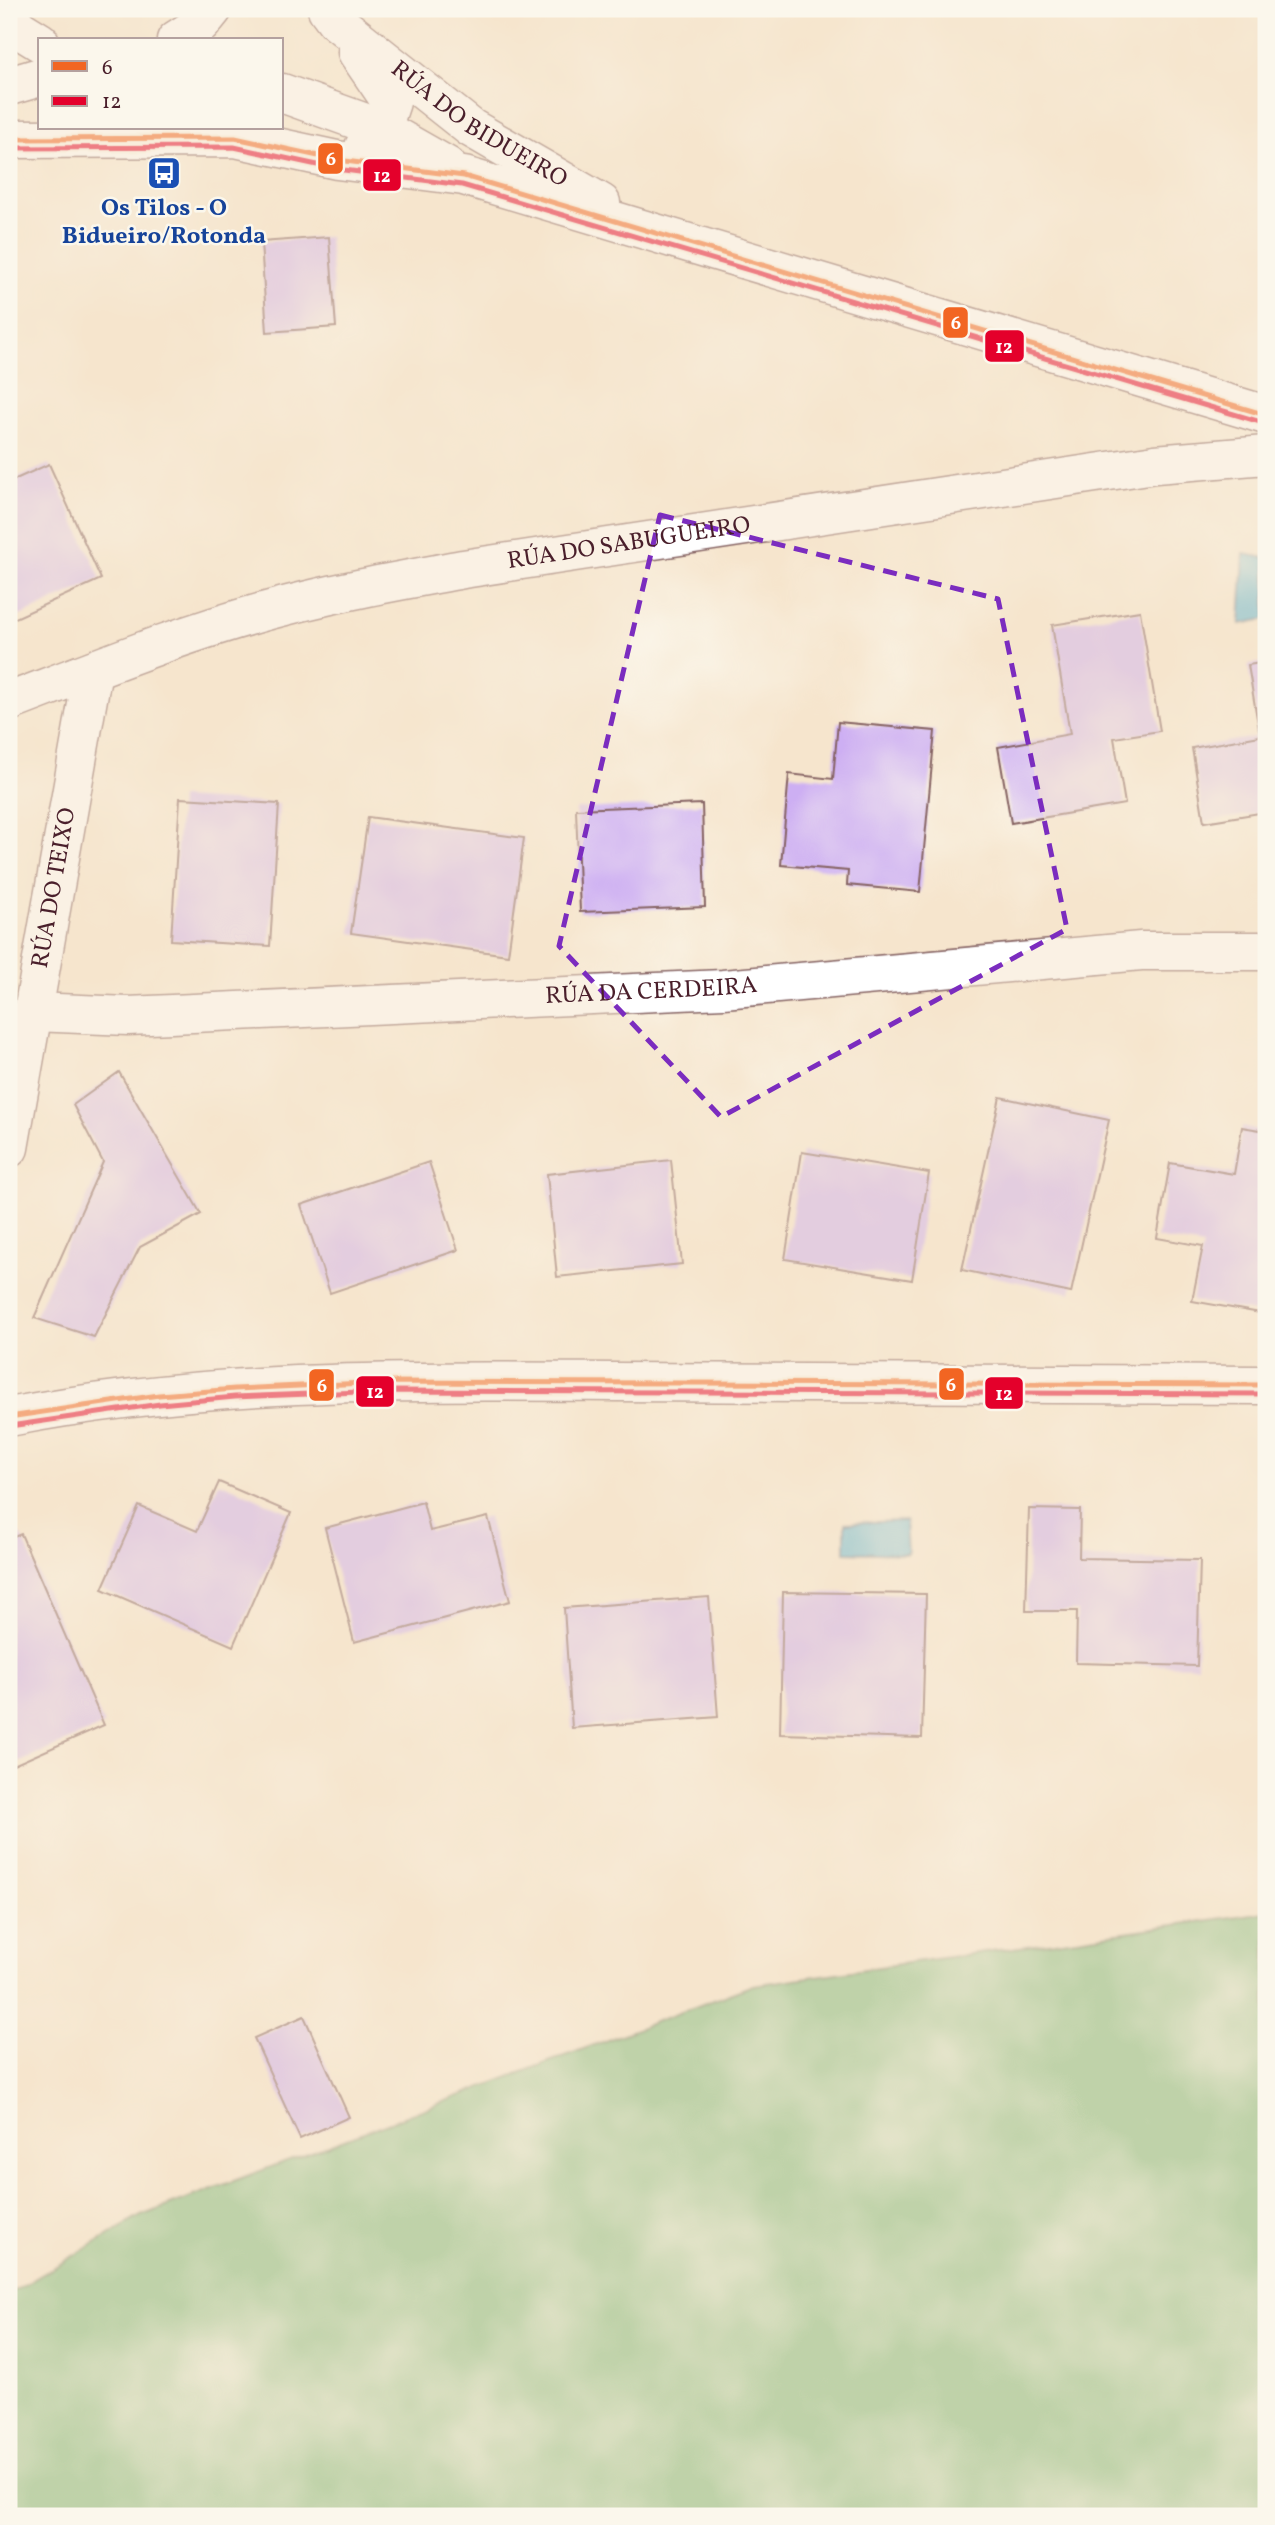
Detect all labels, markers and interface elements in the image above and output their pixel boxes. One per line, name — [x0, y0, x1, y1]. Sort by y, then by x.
legend — [38, 38, 284, 130]
street label: RÚA DO BIDUEIRO — [383, 53, 573, 197]
text: 6 — [102, 54, 113, 83]
text: 12 — [102, 88, 121, 117]
line badge: 6 — [317, 142, 344, 175]
text: 6 — [326, 147, 336, 173]
bus stop icon: Os Tilos - O Bidueiro/Rotonda — [145, 154, 183, 192]
line badge: 12 — [362, 158, 402, 192]
text: 12 — [373, 164, 391, 190]
place label: Os Tilos - O Bidueiro/Rotonda — [62, 192, 266, 254]
line badge: 6 — [942, 306, 969, 339]
text: 6 — [951, 311, 961, 337]
line badge: 12 — [984, 329, 1025, 363]
text: 12 — [995, 335, 1013, 361]
street label: RÚA DO SABUGUEIRO — [505, 509, 753, 579]
street label: RÚA DO TEIXO — [24, 805, 85, 971]
street label: RÚA DA CERDEIRA — [544, 969, 759, 1014]
line badge: 6 — [938, 1367, 965, 1401]
line badge: 6 — [308, 1368, 335, 1402]
text: 6 — [946, 1373, 956, 1399]
text: 6 — [317, 1374, 327, 1400]
line badge: 12 — [355, 1375, 395, 1408]
line badge: 12 — [984, 1376, 1024, 1410]
text: 12 — [366, 1380, 384, 1406]
text: 12 — [995, 1382, 1013, 1408]

